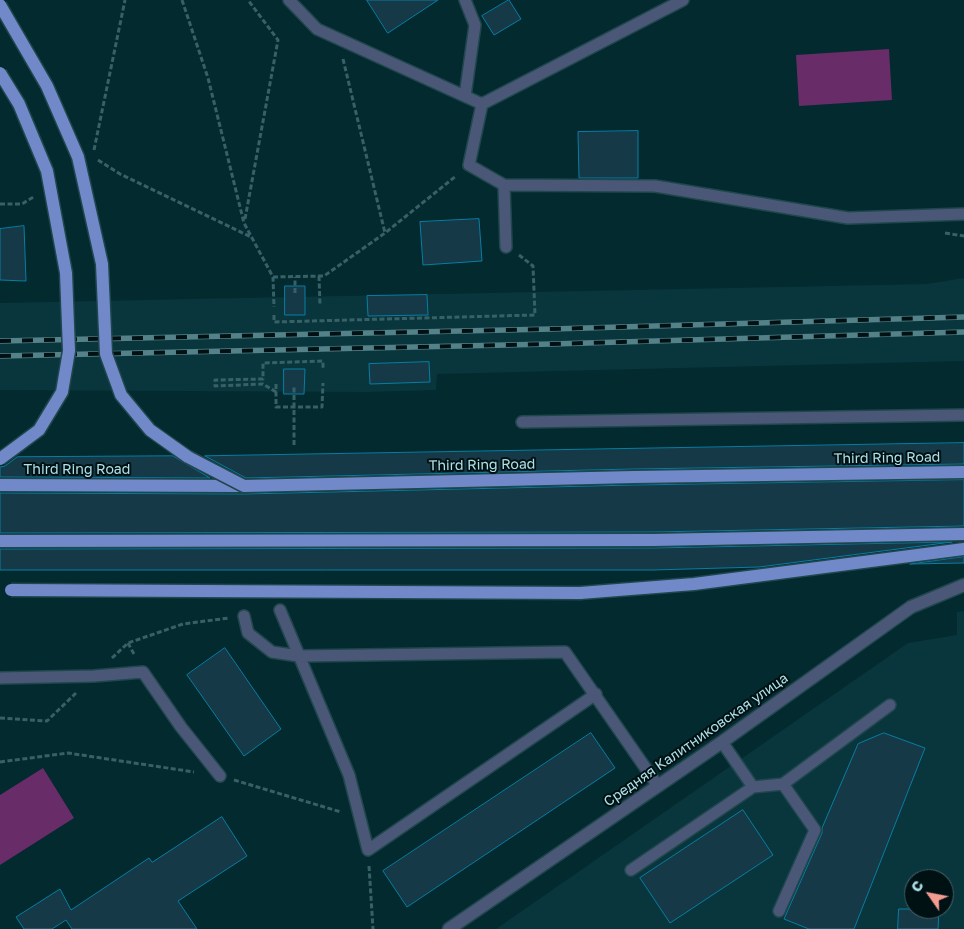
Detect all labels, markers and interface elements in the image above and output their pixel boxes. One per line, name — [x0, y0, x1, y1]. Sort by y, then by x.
street label: Third Ring Road — [833, 449, 941, 467]
street label: Third Ring Road — [428, 456, 536, 474]
street label: Third Ring Road — [24, 462, 130, 478]
street label: Средняя Калитниковская улица — [601, 670, 791, 810]
north arrow — [904, 869, 954, 919]
text: С — [907, 877, 927, 895]

